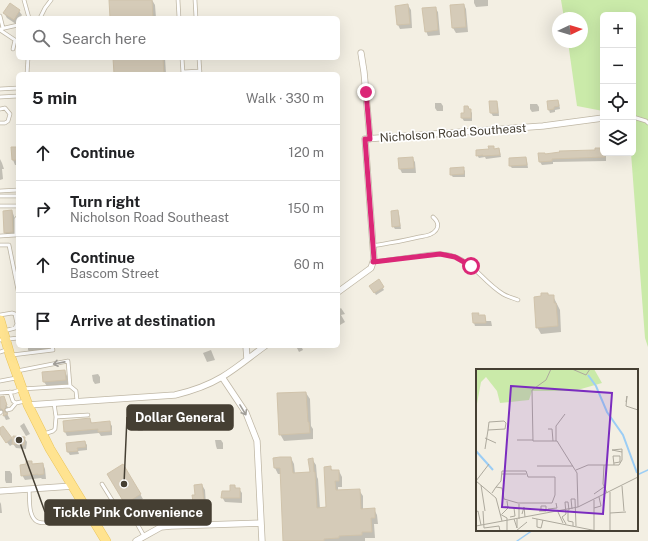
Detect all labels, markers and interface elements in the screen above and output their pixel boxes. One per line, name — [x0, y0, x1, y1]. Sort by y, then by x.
north arrow — [552, 12, 588, 48]
map controls — [600, 12, 636, 156]
button: + — [600, 12, 636, 48]
search box — [16, 16, 340, 60]
icon: search — [30, 27, 52, 49]
text: Search here — [62, 30, 146, 47]
button: − — [600, 48, 636, 84]
route end — [357, 83, 375, 101]
button: locate — [600, 84, 636, 120]
text: 5 min — [32, 88, 77, 108]
text: Walk · 330 m — [246, 91, 324, 106]
button: layers — [600, 120, 636, 156]
street label: Nicholson Road Southeast — [379, 121, 527, 145]
icon: ahead — [32, 142, 54, 164]
text: Continue — [70, 144, 135, 161]
text: 120 m — [289, 145, 324, 160]
text: Turn right — [70, 193, 140, 210]
icon: right — [32, 198, 54, 220]
text: 150 m — [288, 201, 324, 216]
text: Nicholson Road Southeast — [70, 210, 229, 225]
text: Continue — [70, 249, 135, 266]
icon: ahead — [32, 254, 54, 276]
text: 60 m — [294, 257, 324, 272]
route start — [462, 257, 480, 275]
text: Bascom Street — [70, 266, 159, 281]
icon: arrive — [32, 310, 54, 332]
text: Arrive at destination — [70, 312, 215, 329]
one-way arrow — [53, 359, 66, 367]
inset map — [476, 369, 638, 531]
one-way arrow — [240, 404, 248, 416]
callout: Dollar General — [127, 405, 233, 430]
text: Dollar General — [135, 410, 225, 425]
callout: Tickle Pink Convenience — [45, 500, 211, 525]
text: Tickle Pink Convenience — [53, 505, 203, 520]

